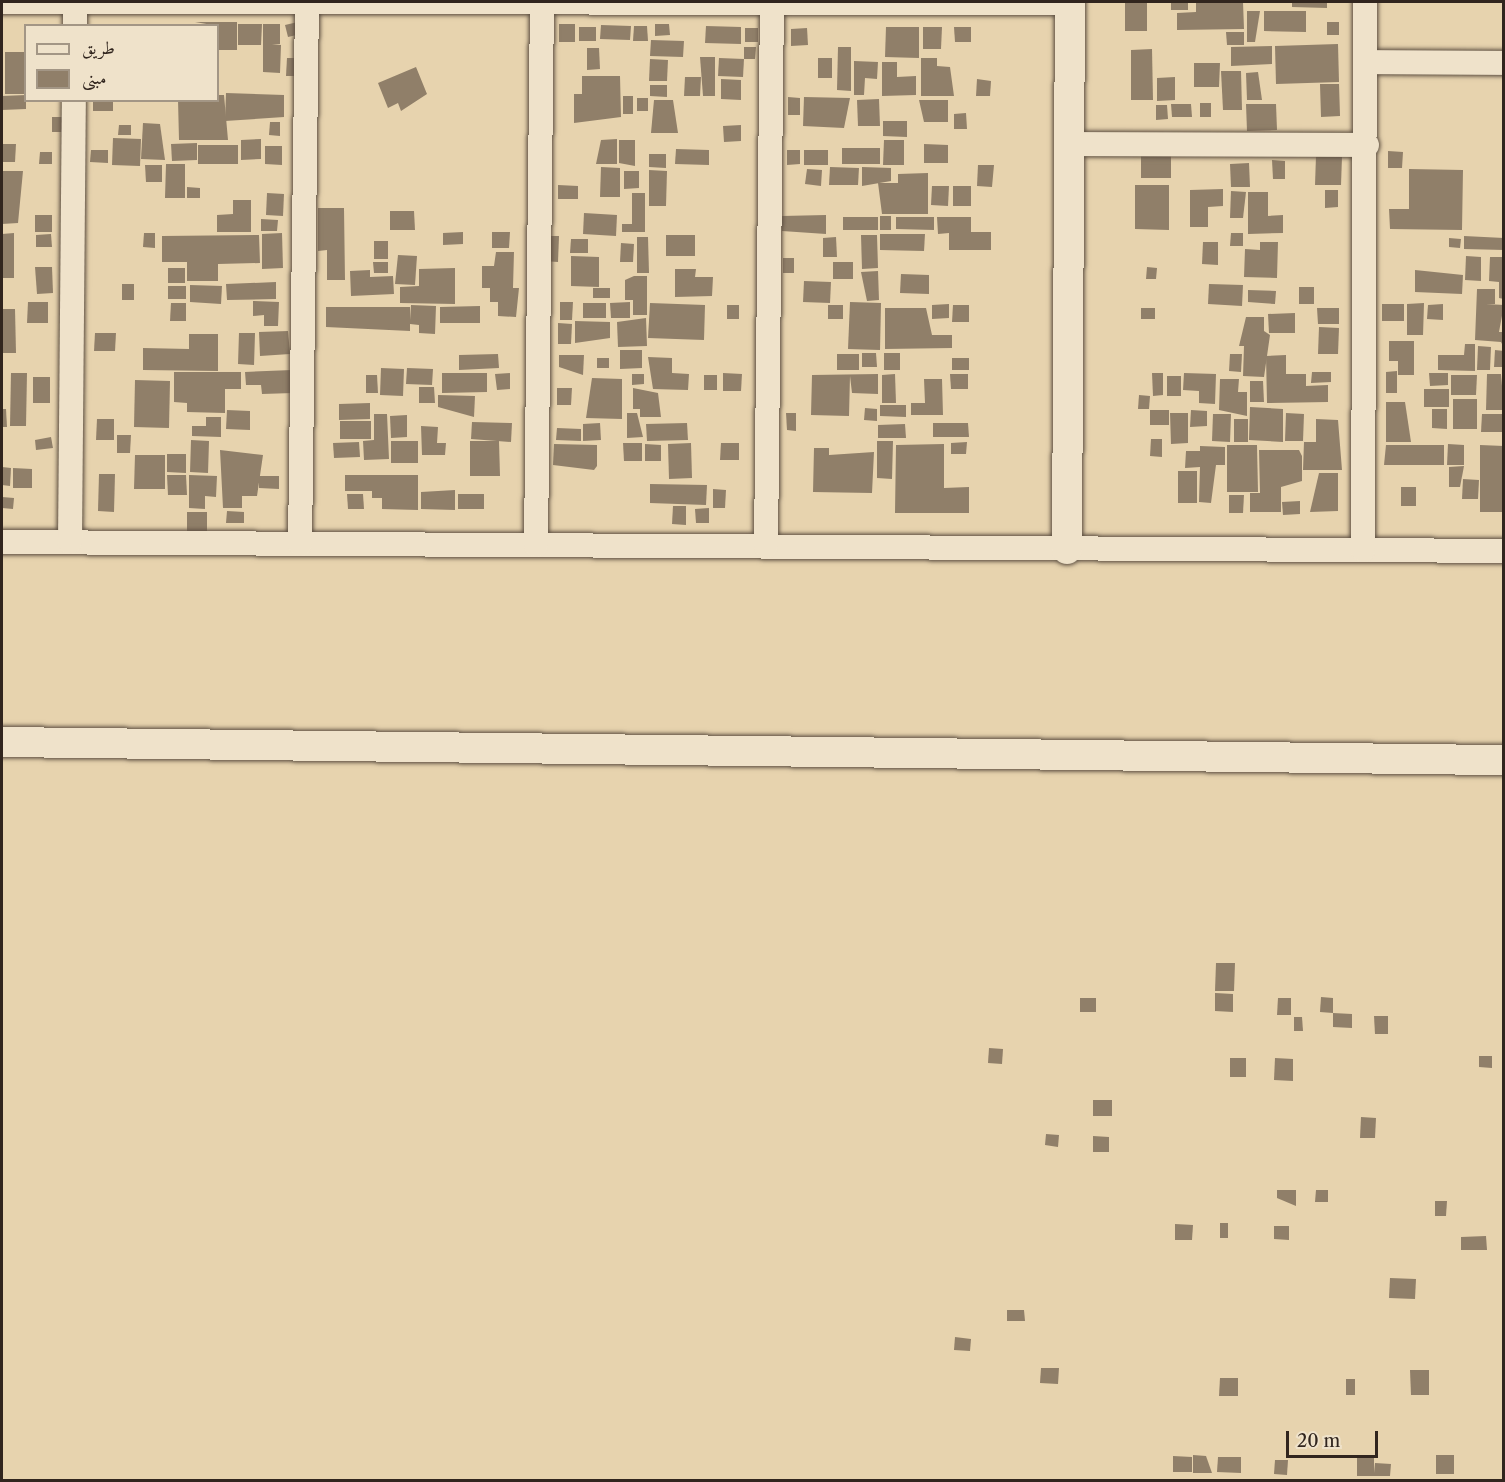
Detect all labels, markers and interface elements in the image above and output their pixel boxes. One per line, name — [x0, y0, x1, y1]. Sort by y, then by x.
legend — [24, 24, 219, 102]
text: طريق — [82, 37, 115, 59]
text: مبنى — [82, 67, 107, 89]
scale bar — [1289, 1419, 1380, 1457]
text: 20 m — [1297, 1430, 1340, 1452]

